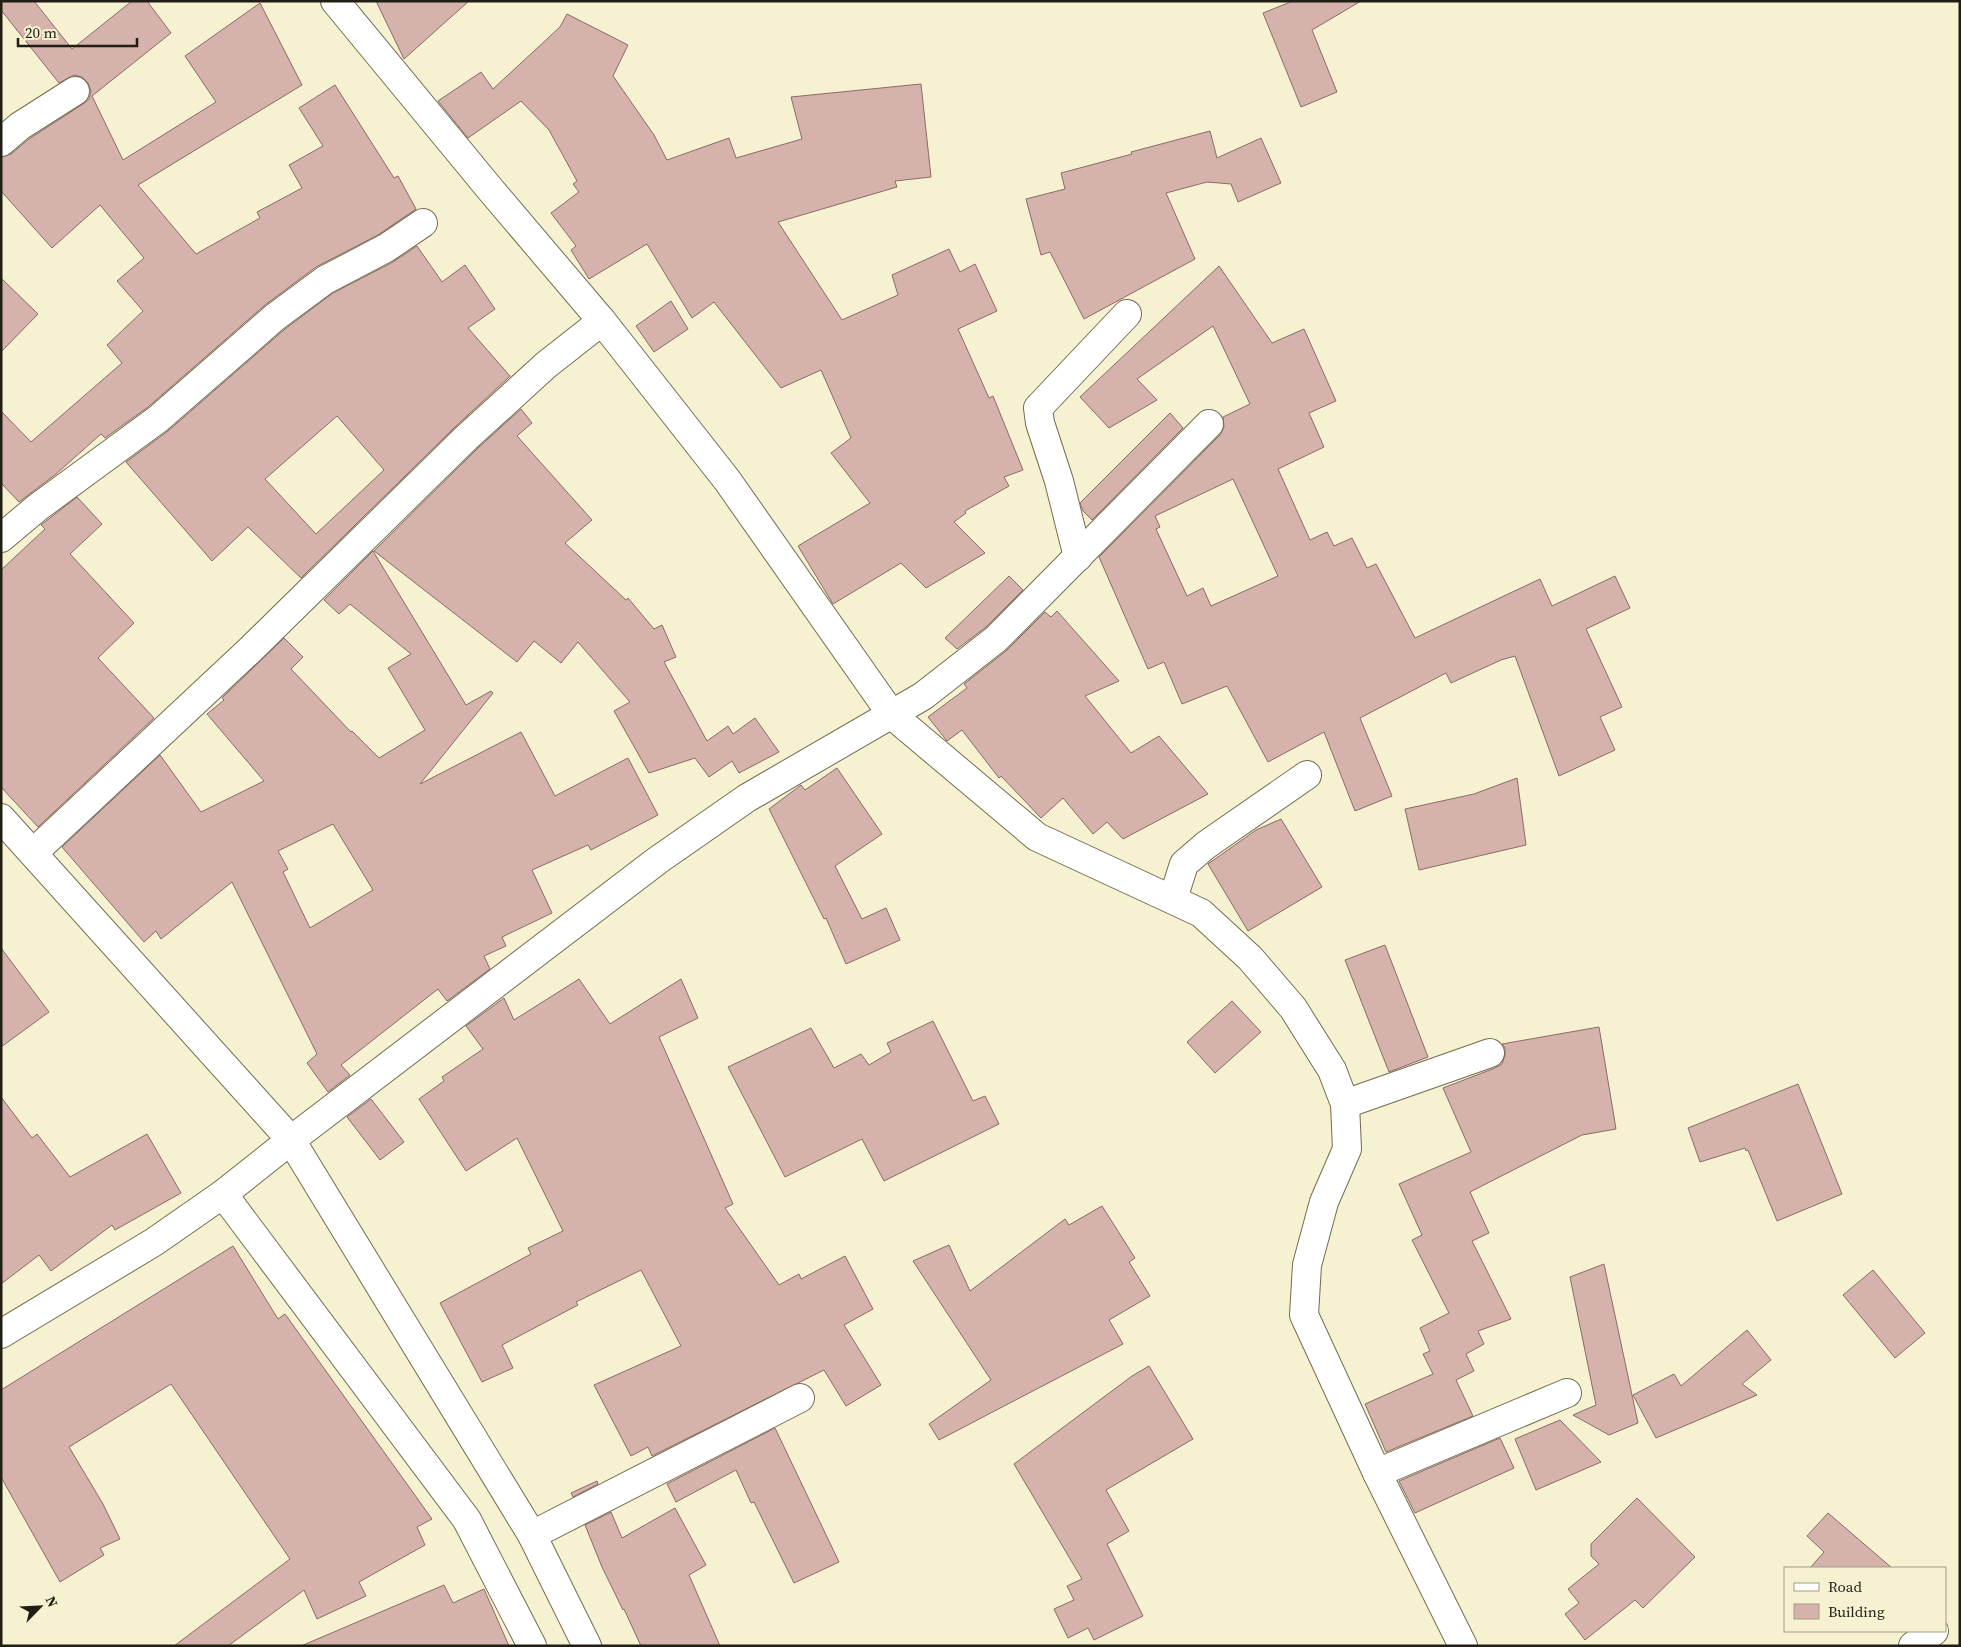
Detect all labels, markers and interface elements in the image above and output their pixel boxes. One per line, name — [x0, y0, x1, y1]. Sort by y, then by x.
scale bar — [18, 15, 136, 47]
text: 20 m — [25, 22, 57, 43]
legend — [1784, 1567, 1946, 1632]
text: Road — [1828, 1576, 1862, 1597]
north arrow — [15, 1582, 65, 1632]
text: N — [41, 1593, 63, 1610]
text: Building — [1828, 1601, 1885, 1622]

